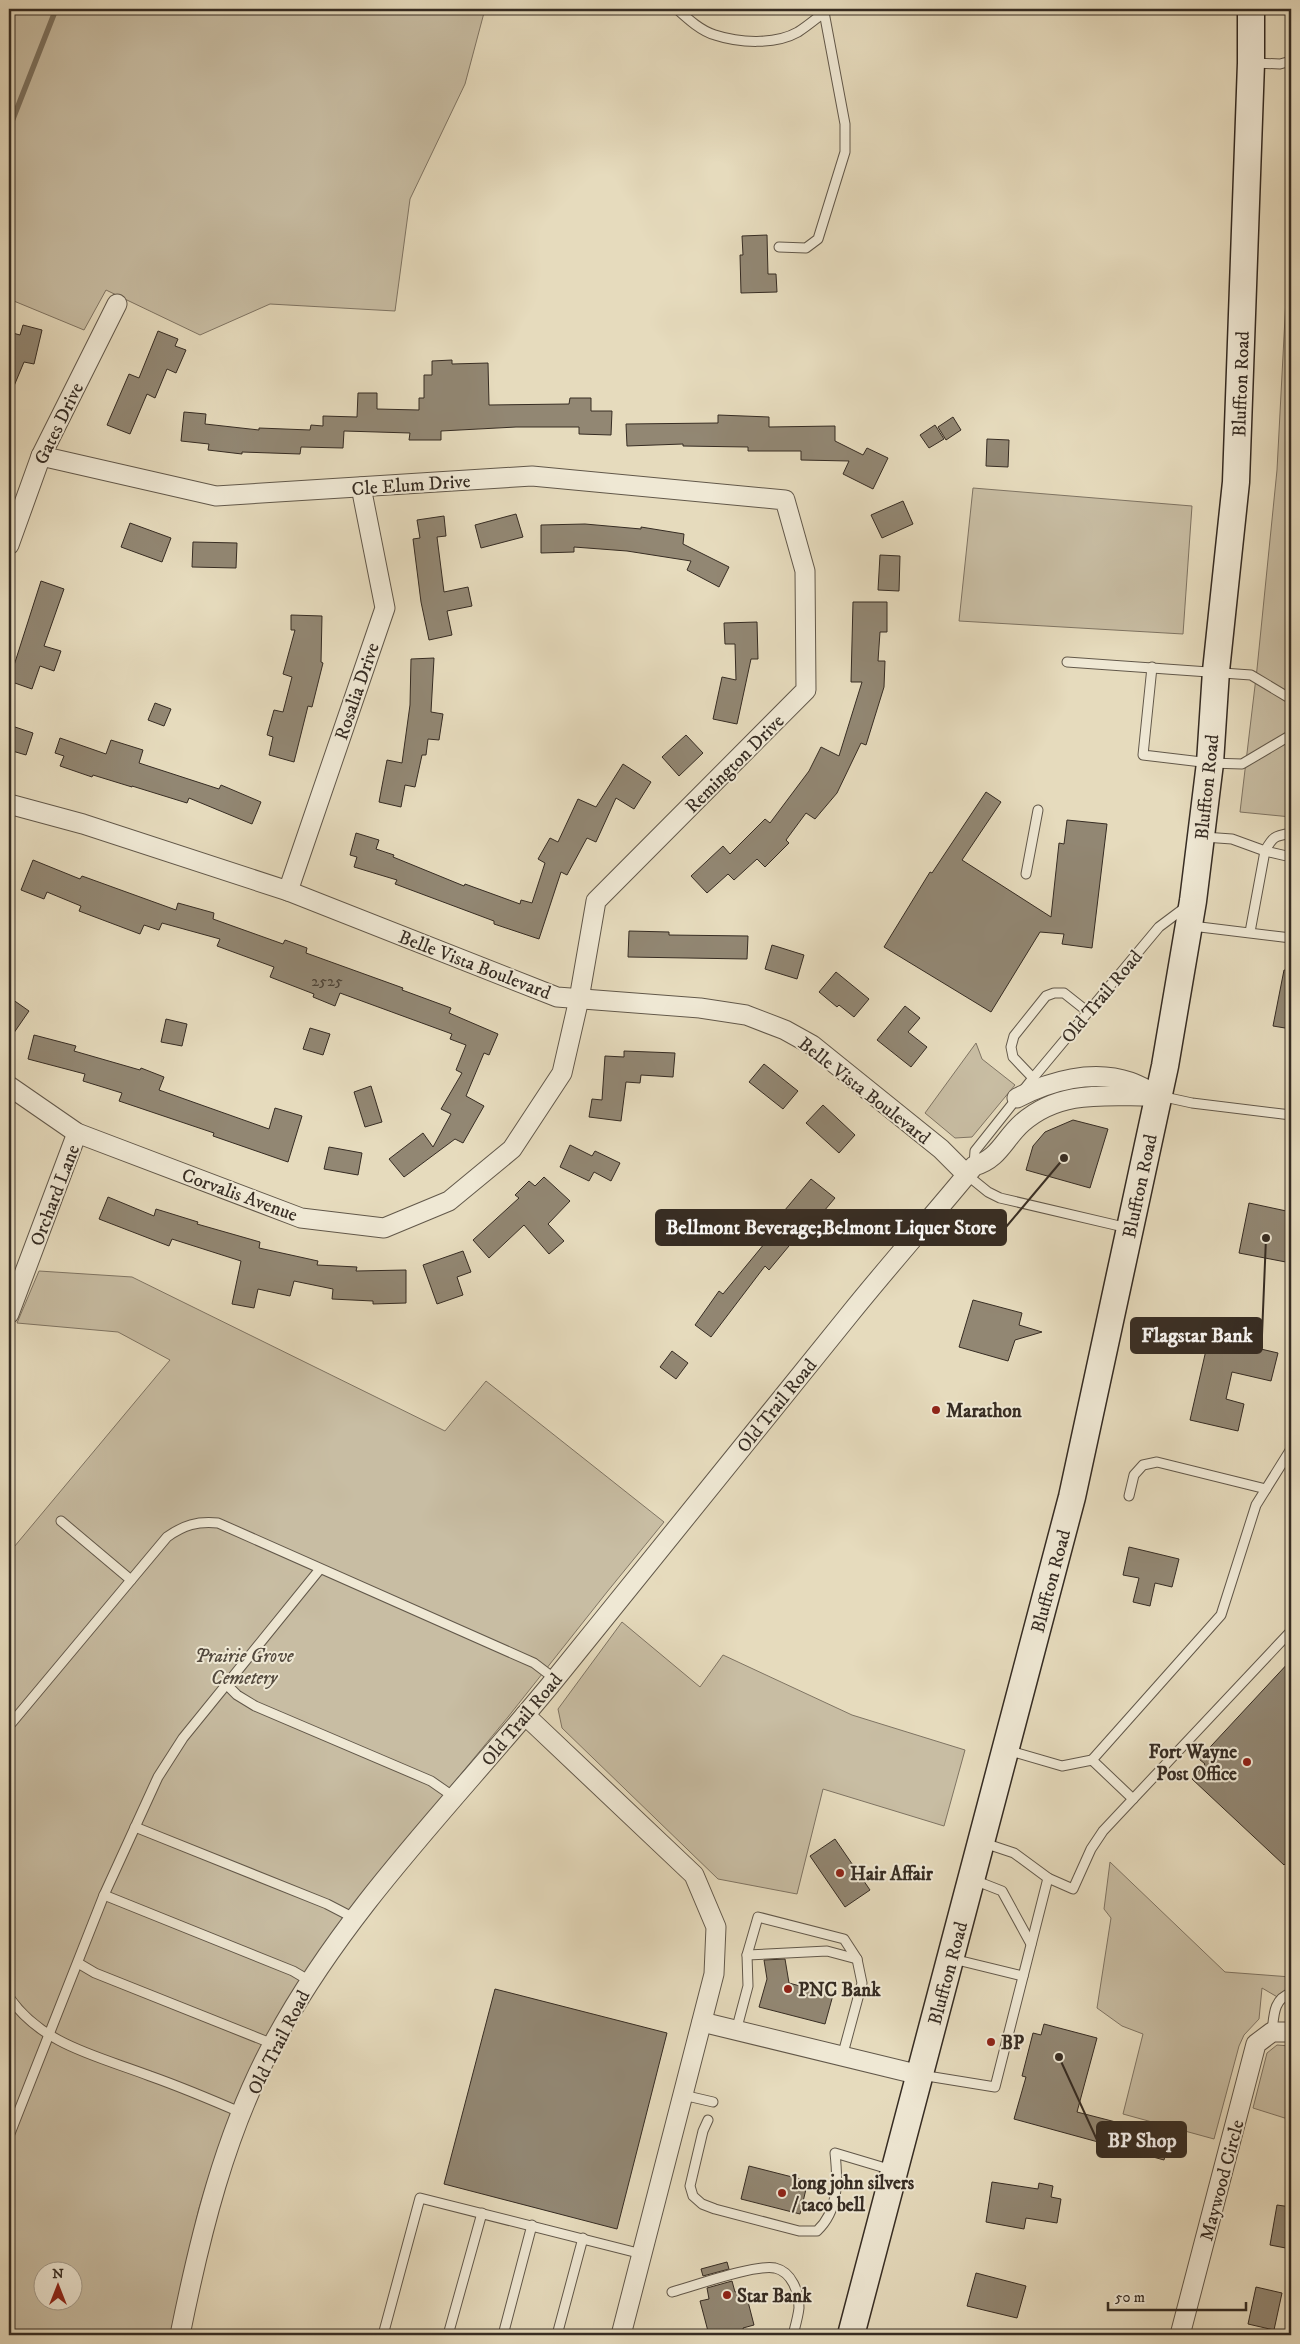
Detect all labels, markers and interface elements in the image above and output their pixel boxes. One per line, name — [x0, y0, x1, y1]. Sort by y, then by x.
street label: Bluffton Road — [1228, 330, 1255, 437]
street label: Gates Drive — [30, 379, 89, 468]
street label: Cle Elum Drive — [351, 470, 471, 501]
street label: Rosalia Drive — [330, 640, 385, 743]
street label: Remington Drive — [681, 710, 789, 818]
street label: Bluffton Road — [1191, 733, 1225, 841]
street label: Belle Vista Boulevard — [395, 926, 554, 1005]
street label: Old Trail Road — [1057, 945, 1148, 1048]
house number: 2525 — [311, 971, 343, 991]
street label: Belle Vista Boulevard — [793, 1032, 935, 1150]
street label: Bluffton Road — [1118, 1132, 1163, 1241]
street label: Orchard Lane — [26, 1141, 85, 1249]
street label: Corvalis Avenue — [179, 1164, 301, 1227]
callout: Bellmont Beverage;Belmont Liquer Store — [656, 1210, 1006, 1245]
text: Bellmont Beverage;Belmont Liquer Store — [666, 1216, 997, 1241]
callout: Flagstar Bank — [1131, 1318, 1262, 1353]
text: Flagstar Bank — [1141, 1324, 1254, 1349]
street label: Old Trail Road — [732, 1354, 822, 1458]
place label: Marathon — [946, 1400, 1023, 1423]
marker: Marathon — [930, 1404, 942, 1416]
street label: Bluffton Road — [1027, 1527, 1076, 1636]
park label: Prairie Grove Cemetery — [195, 1645, 294, 1690]
street label: Old Trail Road — [477, 1668, 568, 1771]
place label: Fort Wayne Post Office — [1149, 1741, 1237, 1786]
marker: Fort Wayne Post Office — [1241, 1756, 1253, 1768]
place label: Hair Affair — [850, 1863, 934, 1886]
marker: Hair Affair — [834, 1867, 846, 1879]
street label: Bluffton Road — [924, 1919, 973, 2028]
place label: PNC Bank — [798, 1979, 881, 2002]
marker: PNC Bank — [782, 1983, 794, 1995]
street label: Old Trail Road — [243, 1986, 316, 2099]
place label: BP — [1001, 2032, 1024, 2055]
marker: BP — [985, 2036, 997, 2048]
street label: Maywood Circle — [1195, 2117, 1250, 2244]
callout: BP Shop — [1097, 2122, 1186, 2157]
text: BP Shop — [1107, 2129, 1177, 2154]
place label: long john silvers / taco bell — [791, 2172, 915, 2217]
marker: long john silvers / taco bell — [776, 2187, 788, 2199]
north arrow — [32, 2262, 82, 2312]
text: N — [52, 2265, 64, 2283]
scale bar — [1108, 2279, 1245, 2311]
place label: Star Bank — [737, 2285, 812, 2308]
text: 50 m — [1115, 2288, 1145, 2307]
marker: Star Bank — [721, 2289, 733, 2301]

